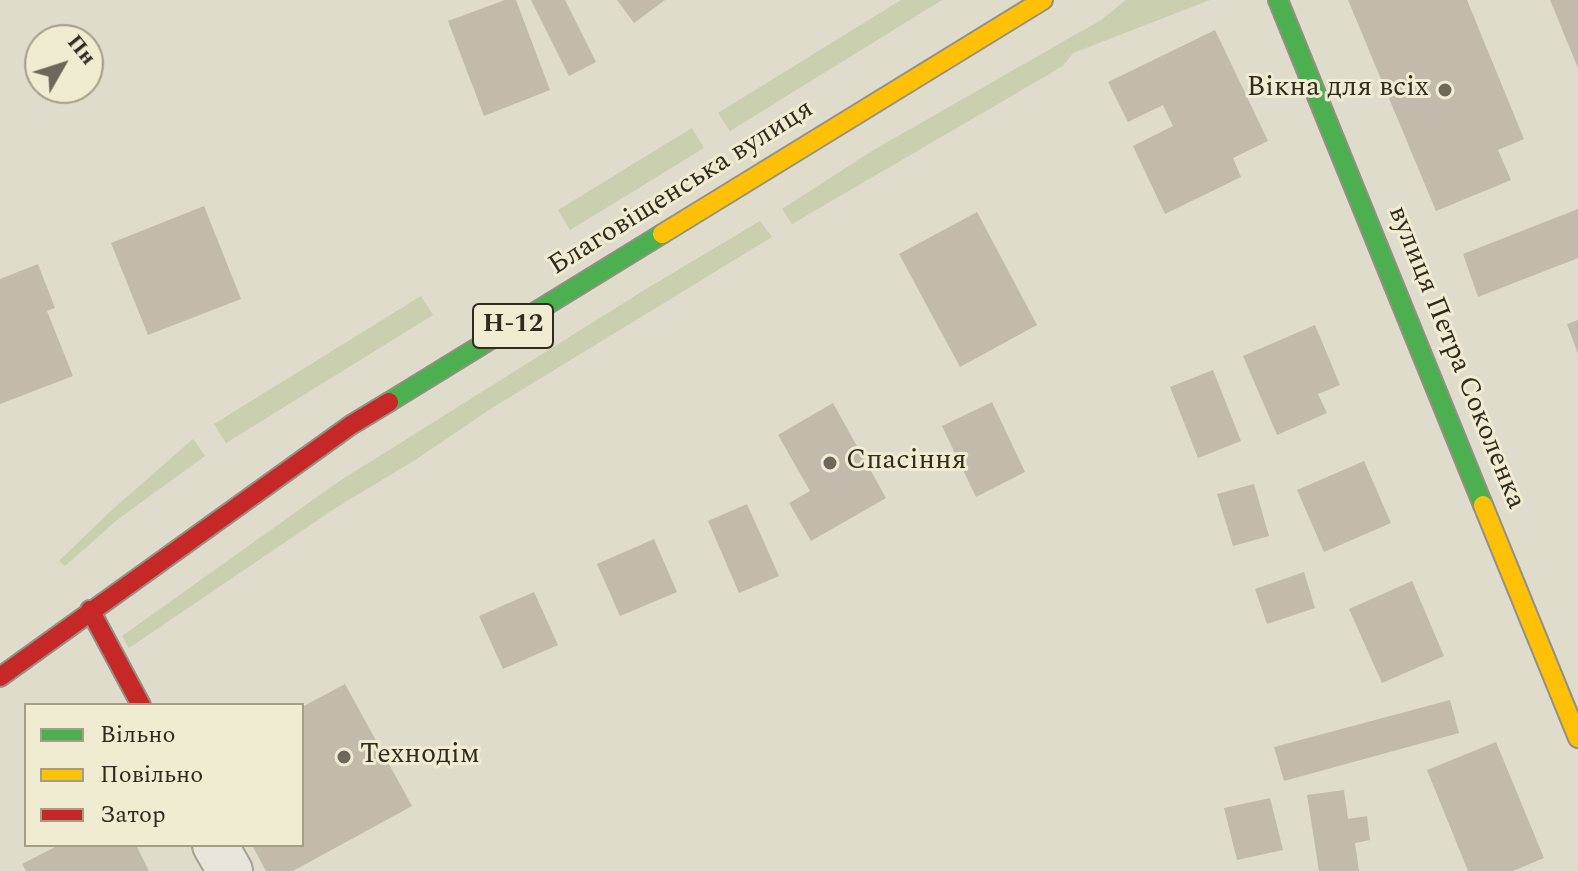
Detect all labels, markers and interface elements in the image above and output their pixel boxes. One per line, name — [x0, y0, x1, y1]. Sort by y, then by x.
north arrow — [24, 24, 104, 104]
text: Пн — [59, 27, 104, 73]
place label: Вікна для всіх — [1247, 73, 1429, 107]
marker: Вікна для всіх — [1436, 81, 1454, 99]
street label: Благовіщенська вулиця — [543, 94, 821, 284]
street label: вулиця Петра Соколенка — [1379, 202, 1531, 514]
road number: Н-12 — [473, 304, 553, 348]
place label: Спасіння — [846, 446, 967, 480]
marker: Спасіння — [821, 454, 839, 472]
legend — [24, 703, 304, 847]
text: Вільно — [100, 717, 175, 753]
place label: Технодім — [360, 740, 480, 774]
marker: Технодім — [335, 748, 353, 766]
text: Повільно — [100, 757, 203, 793]
text: Затор — [100, 797, 166, 833]

